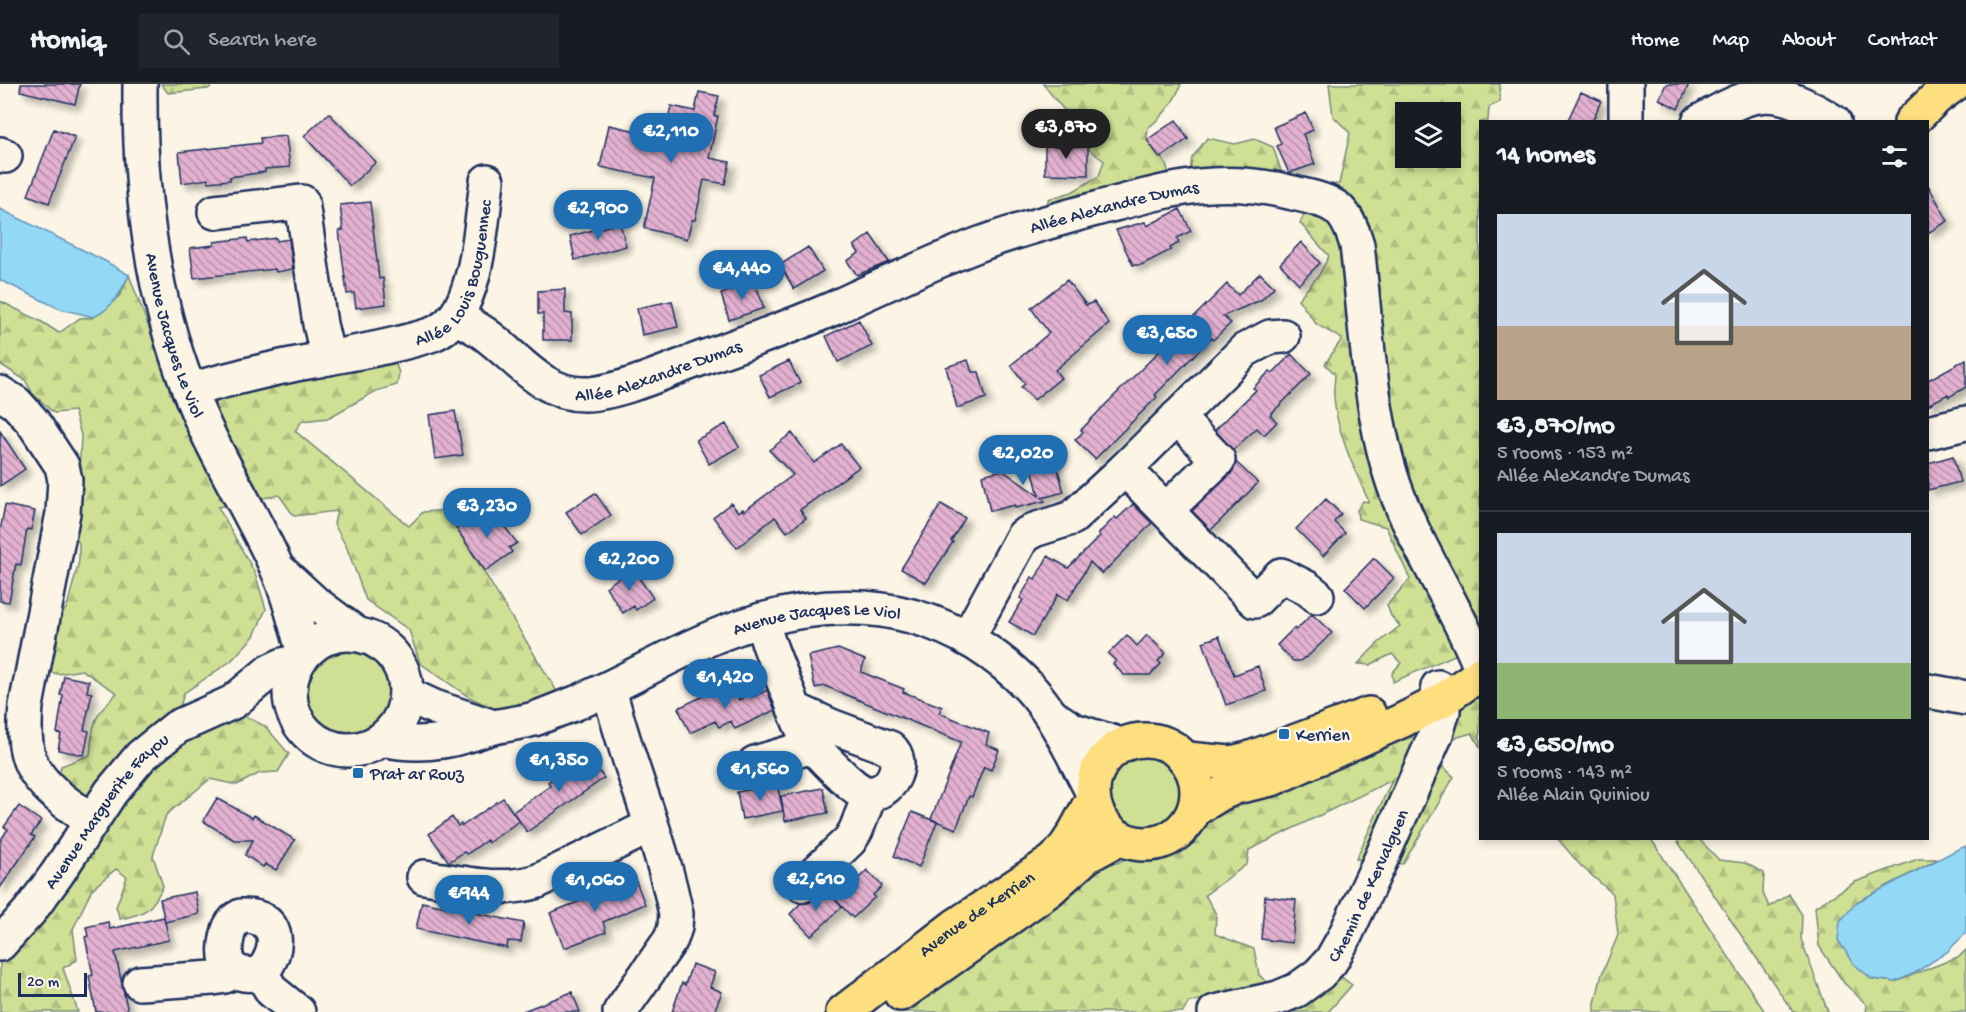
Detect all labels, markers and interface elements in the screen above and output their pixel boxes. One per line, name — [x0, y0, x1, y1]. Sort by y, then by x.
search box — [139, 14, 559, 68]
text: Homiq — [30, 25, 103, 58]
icon: search — [160, 25, 193, 58]
text: Search here — [208, 28, 317, 54]
text: Home — [1631, 29, 1679, 54]
text: Map — [1712, 29, 1749, 54]
text: About — [1782, 29, 1835, 54]
text: Contact — [1868, 29, 1936, 54]
map controls — [1395, 102, 1461, 168]
button: layers — [1395, 102, 1461, 168]
pin: €3,870 — [1017, 109, 1115, 160]
pin: €2,110 — [622, 113, 720, 164]
text: €3,870 — [1035, 117, 1097, 140]
text: €2,110 — [643, 121, 699, 144]
icon: filters — [1878, 140, 1911, 173]
text: 14 homes — [1497, 141, 1595, 172]
street label: Allée Alexandre Dumas — [1028, 178, 1201, 240]
pin: €2,900 — [549, 190, 647, 241]
street label: Allée Louis Bouguennec — [413, 198, 498, 352]
text: €2,900 — [568, 198, 628, 221]
pin: €4,440 — [693, 250, 791, 301]
street label: Avenue Jacques Le Viol — [139, 252, 207, 422]
icon: home — [1650, 253, 1758, 361]
text: €4,440 — [713, 258, 771, 281]
pin: €3,650 — [1118, 315, 1216, 366]
text: €3,650 — [1137, 323, 1197, 346]
street label: Allée Alexandre Dumas — [575, 336, 746, 407]
text: €3,870/mo — [1497, 412, 1615, 443]
pin: €2,020 — [974, 435, 1072, 486]
text: €2,020 — [993, 443, 1053, 466]
text: 5 rooms · 153 m² — [1497, 443, 1633, 466]
text: Allée Alexandre Dumas — [1497, 466, 1690, 489]
pin: €3,230 — [438, 488, 536, 539]
text: €3,230 — [457, 496, 517, 519]
pin: €2,200 — [580, 541, 678, 592]
text: €2,200 — [599, 549, 659, 572]
icon: home — [1650, 572, 1758, 680]
street label: Avenue Jacques Le Viol — [730, 600, 902, 642]
pin: €1,420 — [676, 659, 774, 710]
text: €1,420 — [697, 667, 753, 690]
place label: Kerrien — [1296, 726, 1350, 747]
marker: Kerrien — [1277, 727, 1291, 741]
street label: Avenue Marguerite Fayou — [41, 729, 174, 894]
text: €3,650/mo — [1497, 731, 1614, 762]
pin: €1,350 — [510, 742, 608, 793]
text: €1,350 — [530, 750, 588, 773]
pin: €1,560 — [711, 751, 809, 802]
text: €1,560 — [731, 759, 789, 782]
text: 5 rooms · 143 m² — [1497, 762, 1632, 785]
place label: Prat ar Rouz — [369, 765, 465, 786]
marker: Prat ar Rouz — [351, 766, 365, 780]
text: Allée Alain Quiniou — [1497, 785, 1650, 808]
street label: Chemin de Kervalguen — [1324, 806, 1415, 967]
pin: €2,610 — [767, 861, 865, 912]
pin: €1,060 — [546, 862, 644, 913]
street label: Avenue de Kerrien — [916, 868, 1040, 963]
text: €2,610 — [787, 869, 845, 892]
text: €1,060 — [565, 870, 625, 893]
pin: €944 — [433, 875, 505, 926]
text: €944 — [449, 883, 489, 906]
scale bar — [18, 970, 87, 998]
text: 20 m — [27, 974, 59, 993]

